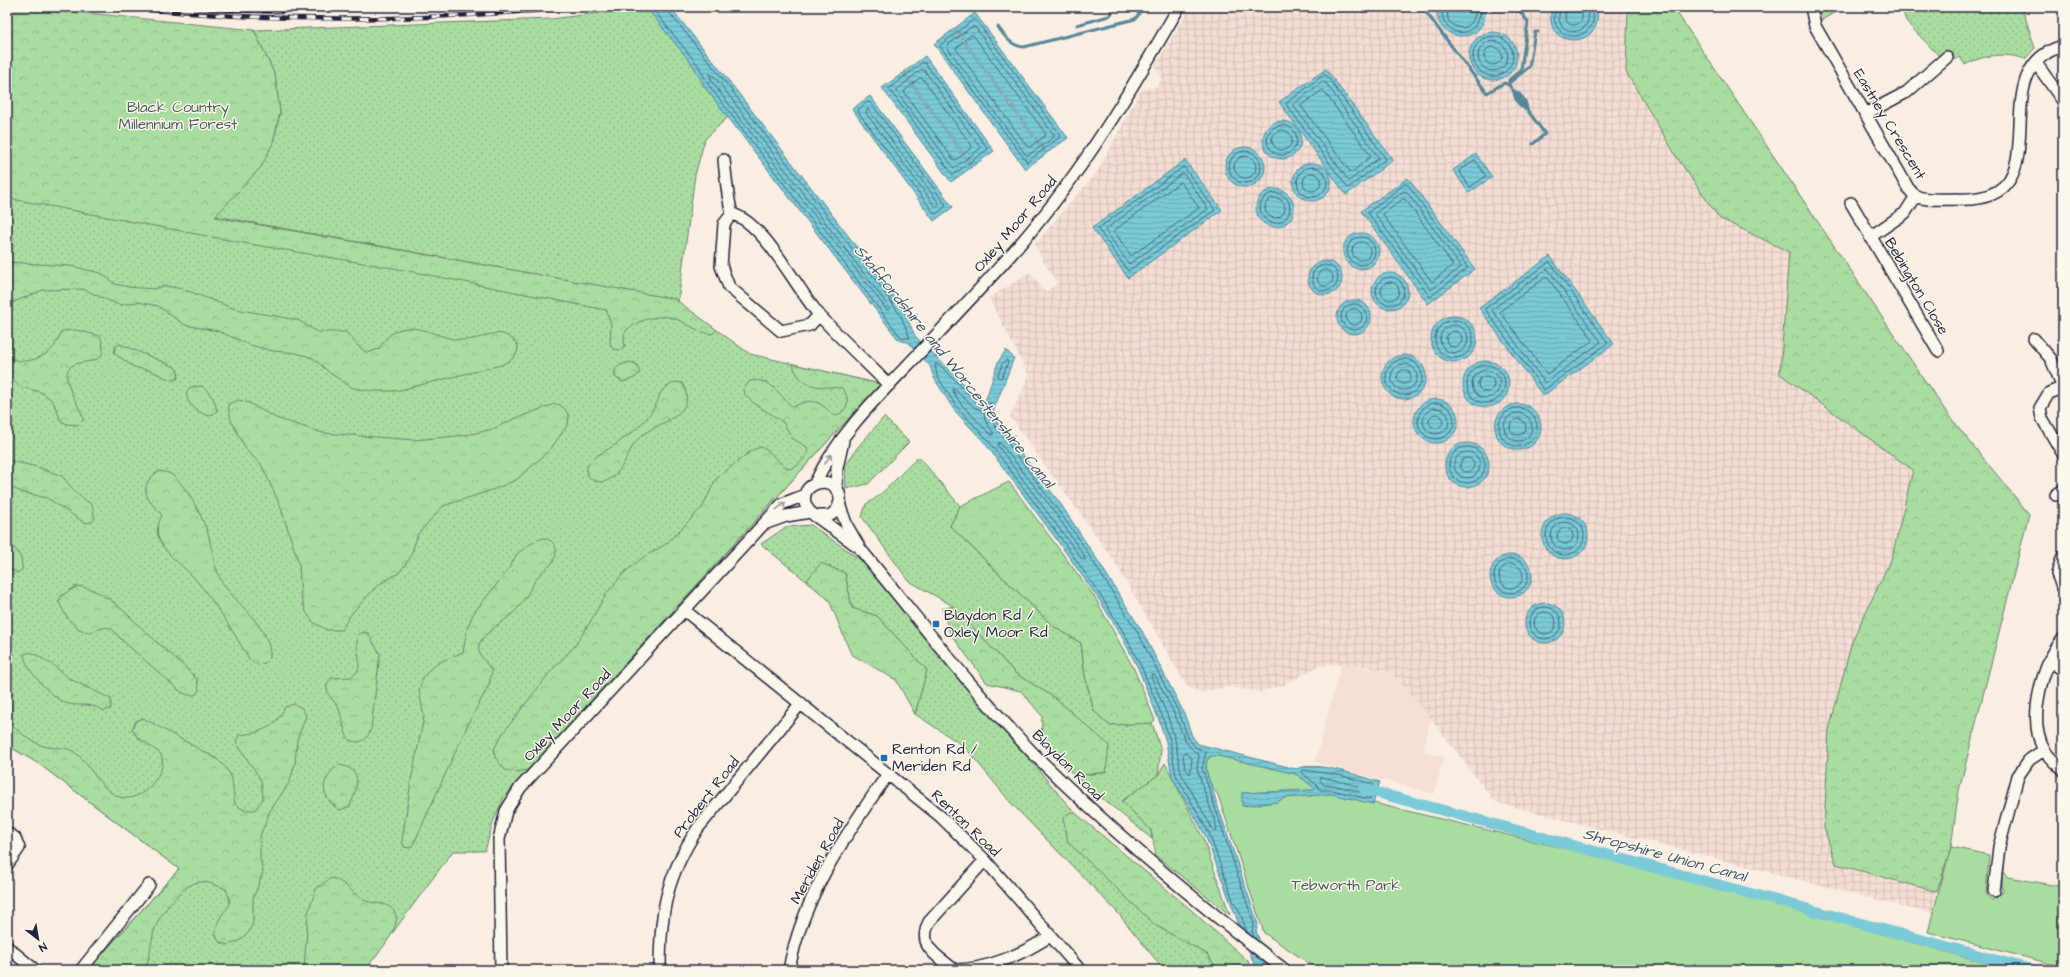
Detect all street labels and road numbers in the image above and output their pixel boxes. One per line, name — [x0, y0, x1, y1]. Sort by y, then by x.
street label: Eastney Crescent — [1847, 65, 1931, 184]
street label: Oxley Moor Road — [969, 171, 1063, 278]
street label: Bebington Close — [1878, 234, 1954, 339]
street label: Oxley Moor Road — [519, 664, 617, 767]
street label: Blaydon Road — [1027, 725, 1108, 807]
street label: Probert Road — [668, 752, 745, 842]
street label: Renton Road — [926, 785, 1005, 862]
street label: Meriden Road — [785, 814, 850, 908]

